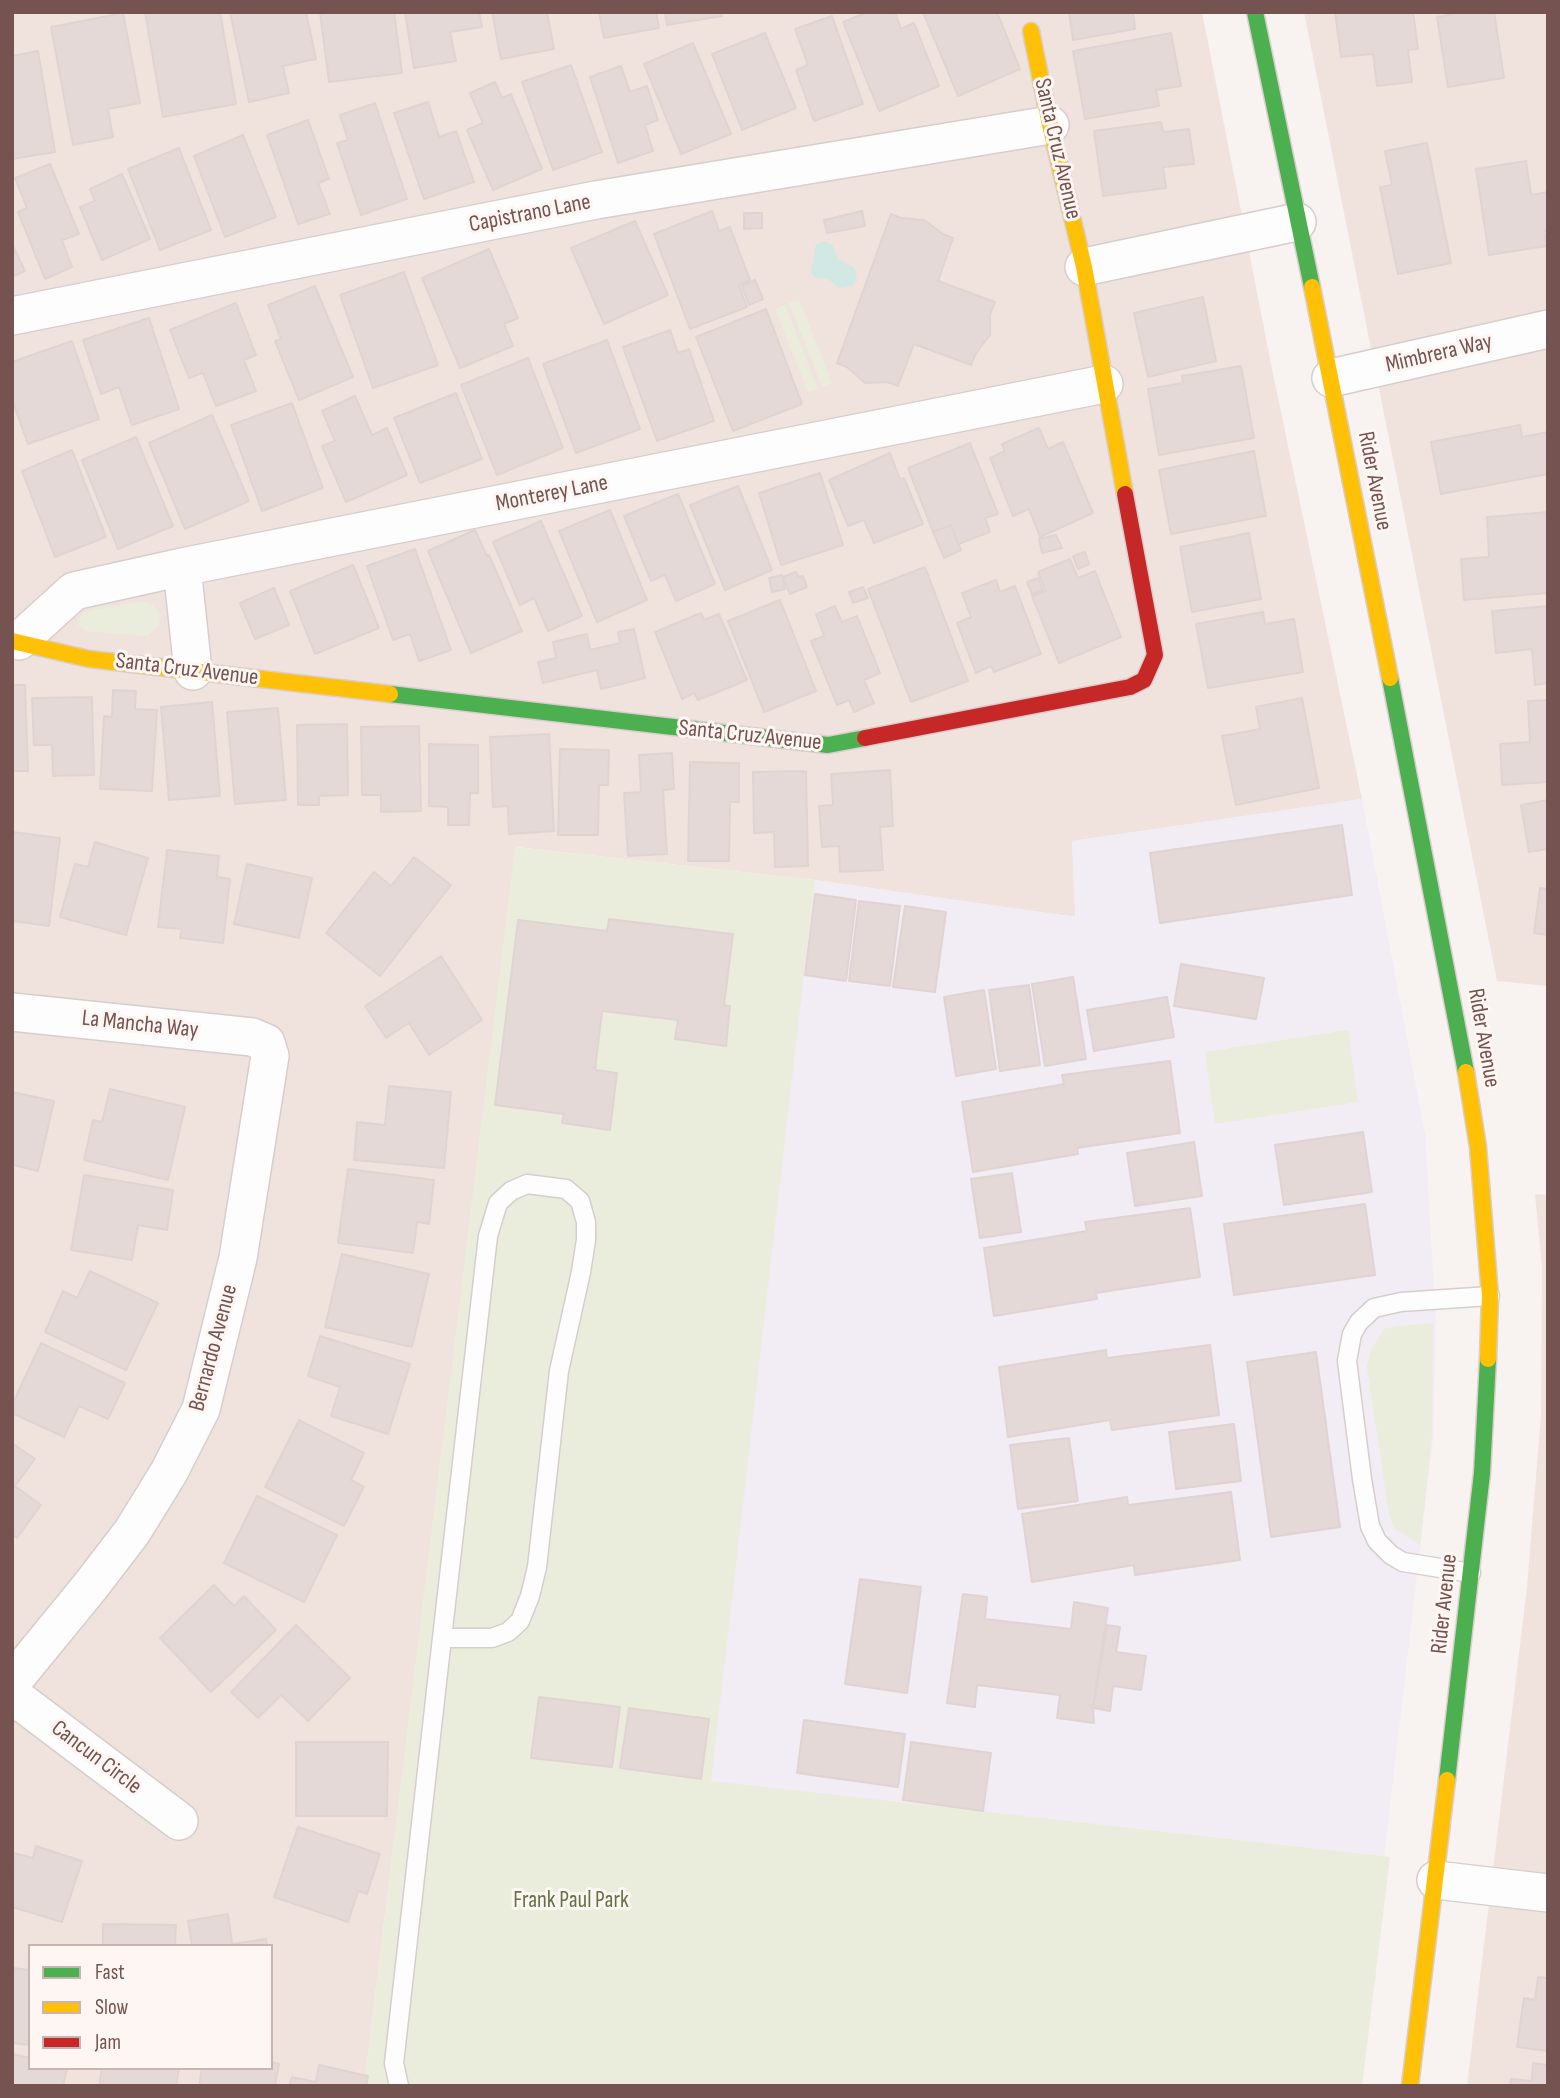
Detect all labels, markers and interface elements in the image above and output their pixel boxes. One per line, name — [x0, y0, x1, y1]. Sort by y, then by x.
street label: Santa Cruz Avenue — [1027, 76, 1087, 222]
street label: Capistrano Lane — [467, 189, 593, 239]
street label: Mimbrera Way — [1383, 328, 1495, 380]
street label: Rider Avenue — [1351, 429, 1397, 533]
street label: Monterey Lane — [494, 470, 610, 518]
street label: Santa Cruz Avenue — [114, 648, 260, 692]
street label: Santa Cruz Avenue — [677, 715, 823, 757]
street label: Rider Avenue — [1461, 986, 1505, 1090]
street label: La Mancha Way — [80, 1005, 200, 1045]
street label: Bernardo Avenue — [184, 1282, 244, 1414]
street label: Rider Avenue — [1426, 1553, 1464, 1655]
street label: Cancun Circle — [45, 1715, 147, 1801]
park label: Frank Paul Park — [513, 1887, 629, 1915]
legend — [28, 1944, 273, 2070]
text: Fast — [95, 1960, 125, 1985]
text: Slow — [95, 1995, 128, 2020]
text: Jam — [95, 2030, 121, 2055]

